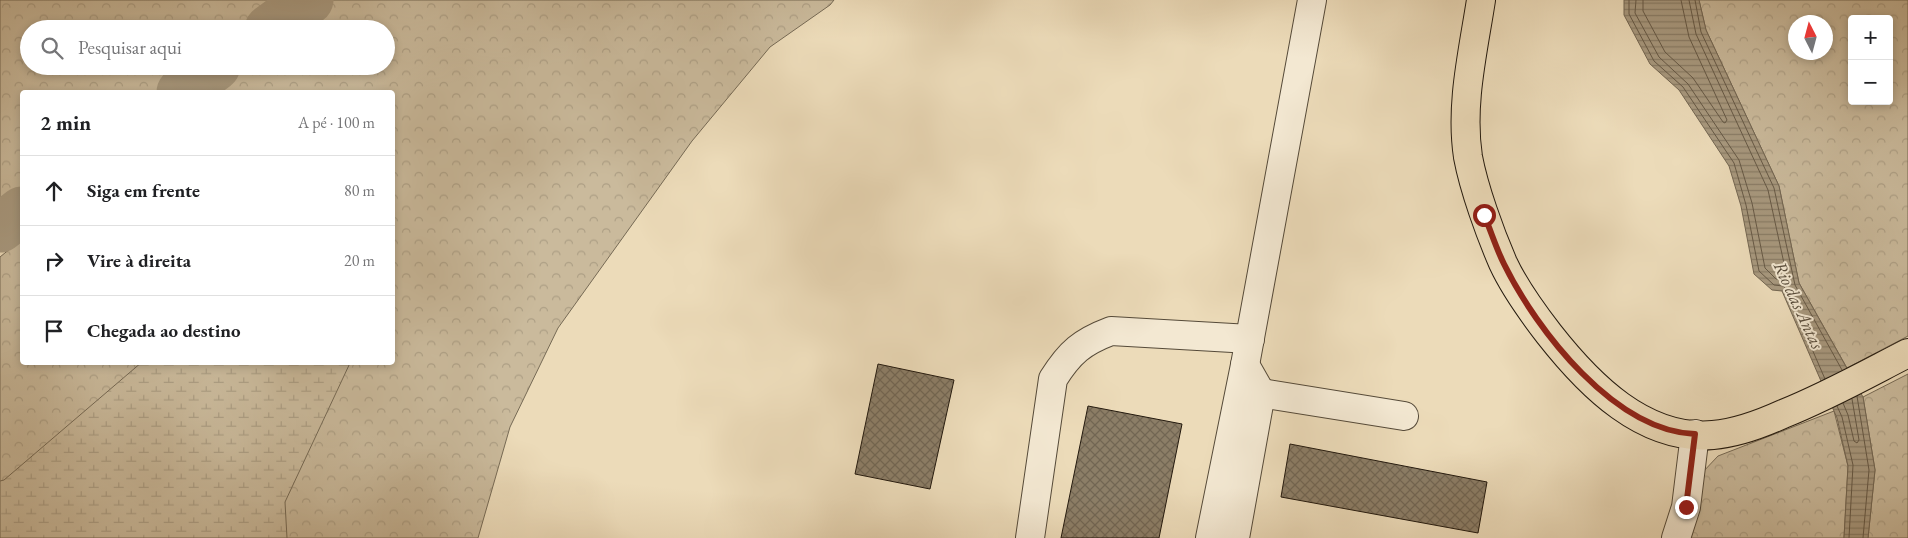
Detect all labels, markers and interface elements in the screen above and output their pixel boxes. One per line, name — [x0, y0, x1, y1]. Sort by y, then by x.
north arrow — [1788, 15, 1833, 60]
map controls — [1848, 15, 1893, 105]
button: + — [1848, 15, 1893, 60]
search box — [20, 20, 395, 75]
icon: search — [38, 34, 66, 62]
text: Pesquisar aqui — [78, 35, 182, 60]
button: − — [1848, 60, 1893, 105]
text: 2 min — [40, 109, 91, 136]
text: A pé · 100 m — [298, 112, 375, 133]
icon: ahead — [40, 177, 68, 205]
text: Siga em frente — [87, 178, 200, 203]
text: 80 m — [344, 180, 375, 201]
route start — [1473, 204, 1496, 227]
icon: right — [40, 247, 68, 275]
text: Vire à direita — [87, 248, 191, 273]
text: 20 m — [344, 250, 375, 271]
water label: Rio das Antas — [1769, 257, 1830, 354]
icon: arrive — [40, 317, 68, 345]
text: Chegada ao destino — [87, 318, 241, 343]
route end — [1675, 496, 1698, 519]

